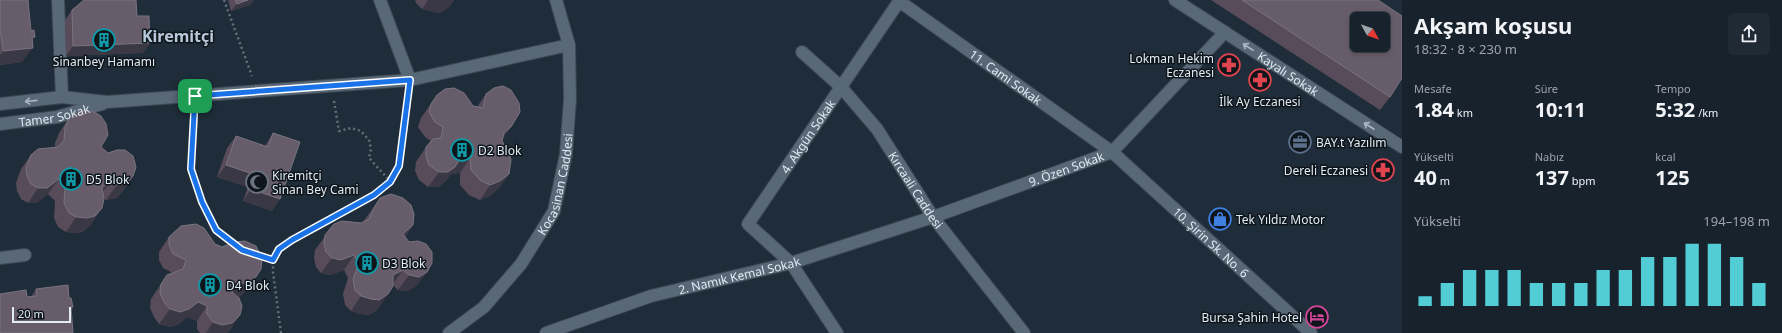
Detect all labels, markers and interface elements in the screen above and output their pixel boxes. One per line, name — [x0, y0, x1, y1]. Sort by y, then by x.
text: Akşam koşusu — [1414, 10, 1572, 40]
north arrow — [1350, 12, 1390, 52]
map controls — [1350, 12, 1390, 52]
button: share — [1728, 13, 1770, 55]
district label: Kiremitçi — [142, 25, 214, 47]
building icon: Sinanbey Hamamı — [91, 27, 117, 53]
text: 18:32 · 8 × 230 m — [1414, 40, 1517, 58]
one-way arrow — [1242, 43, 1254, 51]
street label: 11. Cami Sokak — [966, 45, 1046, 109]
street label: Kayalı Sokak — [1254, 47, 1323, 100]
place label: Lokman Hekim Eczanesi — [1129, 50, 1214, 81]
pharmacy icon: Lokman Hekim Eczanesi — [1216, 52, 1242, 78]
place label: Sinanbey Hamamı — [53, 53, 155, 70]
pharmacy icon: İlk Ay Eczanesi — [1247, 67, 1273, 93]
pin — [178, 79, 212, 113]
text: Mesafe — [1414, 81, 1452, 96]
text: Süre — [1535, 81, 1558, 96]
text: Tempo — [1655, 81, 1691, 96]
icon: arrive — [184, 85, 206, 107]
place label: İlk Ay Eczanesi — [1219, 93, 1301, 110]
street label: 4. Akgün Sokak — [776, 95, 839, 177]
text: 1.84 — [1414, 96, 1454, 123]
text: 10:11 — [1535, 96, 1586, 123]
text: 5:32 — [1655, 96, 1695, 123]
one-way arrow — [25, 97, 38, 104]
street label: Tamer Sokak — [18, 99, 92, 130]
text: km — [1454, 105, 1473, 120]
text: /km — [1695, 105, 1718, 120]
one-way arrow — [1363, 121, 1375, 129]
office icon: BAY.t Yazılım — [1287, 129, 1313, 155]
street label: Kocasinan Caddesi — [533, 133, 576, 238]
place label: BAY.t Yazılım — [1316, 134, 1387, 151]
building icon: D2 Blok — [449, 137, 475, 163]
place label: D2 Blok — [478, 142, 522, 159]
street label: 9. Özen Sokak — [1026, 147, 1107, 190]
street label: Kırcaali Caddesi — [885, 148, 947, 232]
text: Yükselti — [1414, 149, 1454, 164]
text: Nabız — [1535, 149, 1564, 164]
text: kcal — [1655, 149, 1676, 164]
pharmacy icon: Dereli Eczanesi — [1370, 157, 1396, 183]
place label: Dereli Eczanesi — [1284, 162, 1368, 179]
text: 40 — [1414, 164, 1437, 191]
text: 137 — [1535, 164, 1569, 191]
text: 125 — [1655, 164, 1690, 191]
building icon: D5 Blok — [58, 166, 84, 192]
place label: Kiremitçi Sinan Bey Cami — [272, 167, 359, 198]
mosque icon: Kiremitçi Sinan Bey Cami — [244, 169, 270, 195]
place label: D5 Blok — [86, 171, 130, 188]
text: m — [1437, 173, 1450, 188]
text: bpm — [1569, 173, 1596, 188]
street label: 10. Şirin Sk. No. 6 — [1169, 203, 1253, 281]
shop icon: Tek Yıldız Motor — [1207, 206, 1233, 232]
place label: Tek Yıldız Motor — [1236, 211, 1325, 228]
text: Yükselti — [1414, 212, 1461, 230]
text: 194–198 m — [1703, 212, 1770, 230]
building icon: D3 Blok — [354, 250, 380, 276]
street label: 2. Namık Kemal Sokak — [677, 252, 803, 298]
place label: D3 Blok — [382, 255, 426, 272]
building icon: D4 Blok — [197, 272, 223, 298]
place label: D4 Blok — [226, 277, 270, 294]
hotel icon: Bursa Şahin Hotel — [1304, 304, 1330, 330]
scale bar — [12, 305, 71, 324]
text: 20 m — [18, 306, 44, 321]
place label: Bursa Şahin Hotel — [1202, 309, 1302, 326]

